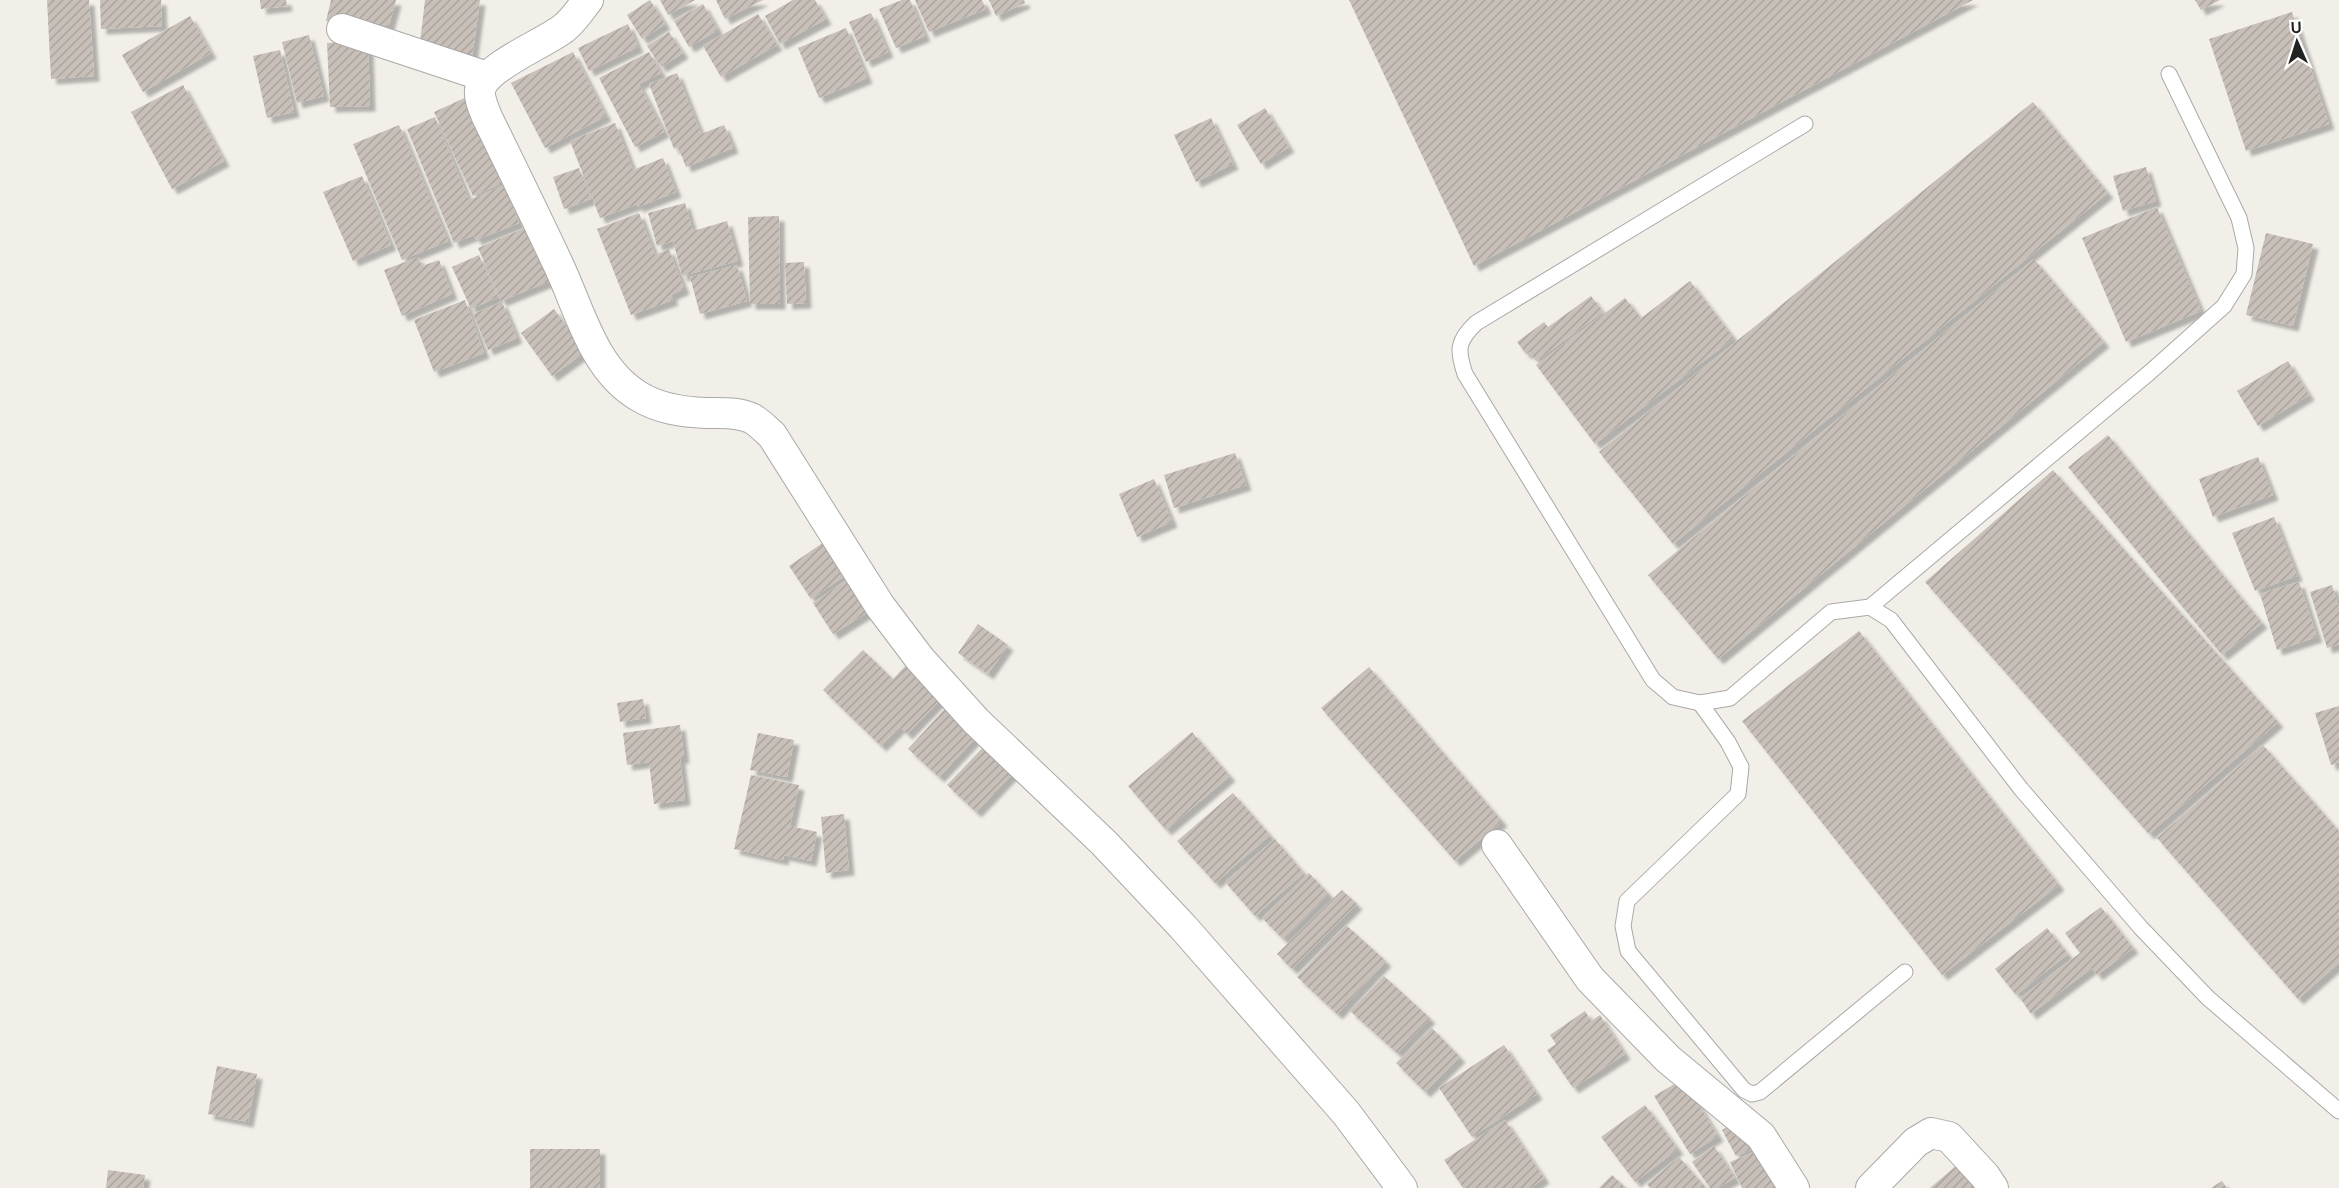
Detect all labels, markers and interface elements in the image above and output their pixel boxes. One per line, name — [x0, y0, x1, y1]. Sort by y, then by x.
north arrow — [2267, 12, 2327, 72]
text: U — [2290, 17, 2302, 38]

